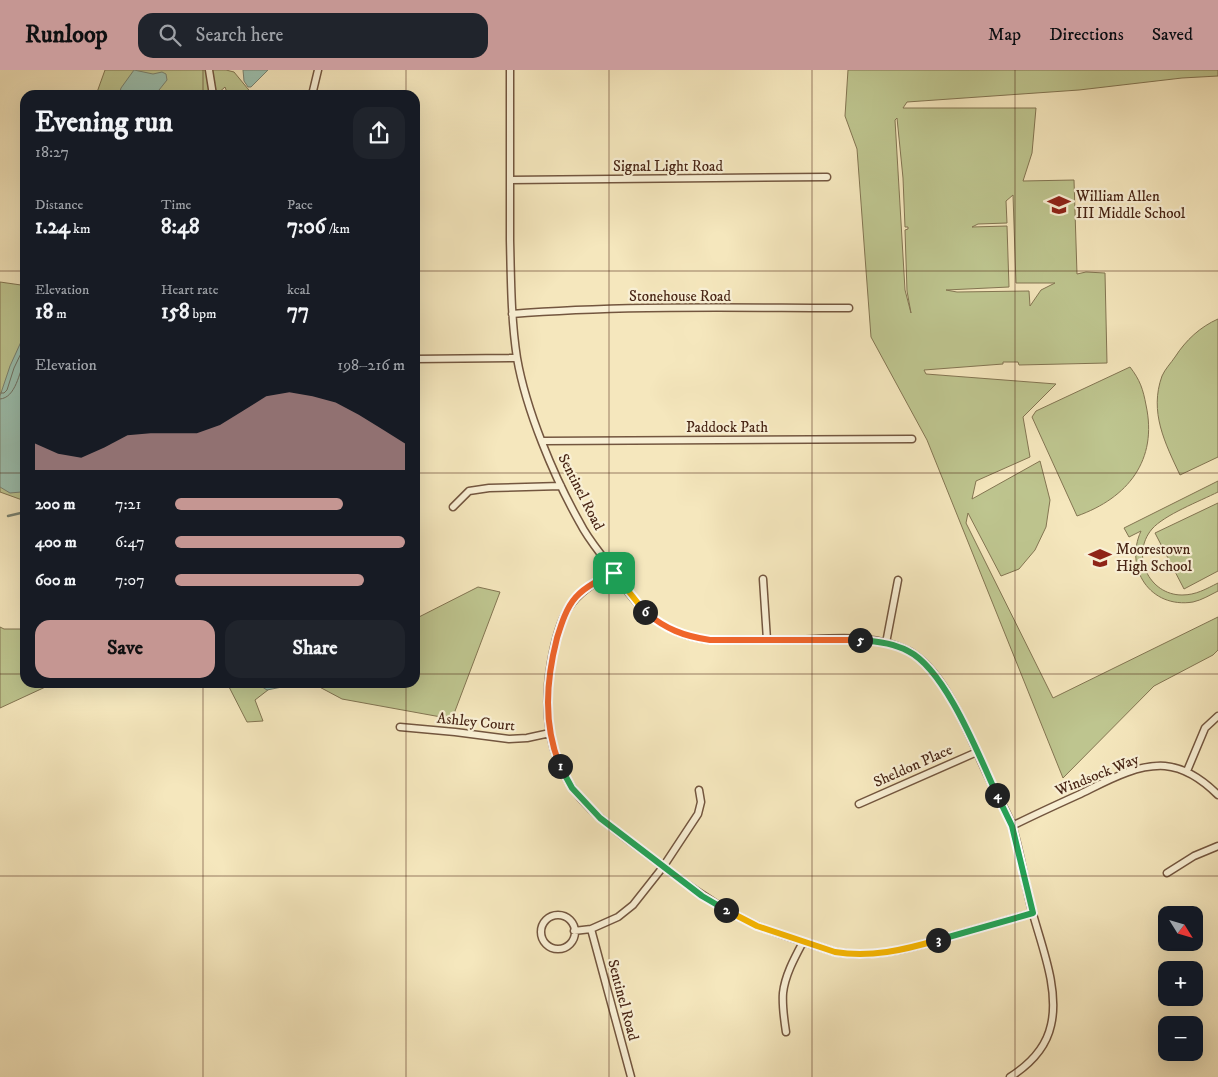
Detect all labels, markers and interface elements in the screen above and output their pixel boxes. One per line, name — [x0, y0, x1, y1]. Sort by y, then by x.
search box — [138, 13, 488, 58]
text: Runloop — [25, 20, 108, 50]
icon: search — [156, 21, 184, 49]
text: Search here — [196, 24, 283, 47]
text: Map — [988, 24, 1021, 46]
text: Directions — [1049, 24, 1124, 46]
text: Saved — [1152, 24, 1193, 46]
text: Evening run — [35, 105, 173, 140]
button: share — [353, 107, 405, 159]
text: 18:27 — [35, 142, 69, 162]
street label: Signal Light Road — [613, 157, 723, 176]
place label: William Allen III Middle School — [1075, 187, 1186, 223]
school or university icon: William Allen III Middle School — [1046, 192, 1072, 218]
text: Distance — [35, 196, 83, 214]
text: Time — [161, 196, 191, 214]
text: Pace — [287, 196, 313, 214]
text: 1.24 — [35, 214, 70, 240]
text: 8:48 — [161, 214, 200, 240]
text: 7:06 — [287, 214, 326, 240]
text: km — [70, 220, 91, 238]
text: /km — [326, 220, 350, 238]
text: Elevation — [35, 281, 89, 299]
text: Heart rate — [161, 281, 218, 299]
text: kcal — [287, 281, 310, 299]
street label: Stonehouse Road — [629, 287, 731, 306]
text: 18 — [35, 299, 53, 325]
text: 158 — [161, 299, 189, 325]
text: 77 — [287, 299, 309, 325]
text: m — [53, 305, 67, 323]
text: bpm — [189, 305, 217, 323]
text: Elevation — [35, 355, 97, 375]
text: 198–216 m — [337, 355, 405, 375]
street label: Paddock Path — [686, 418, 768, 437]
street label: Sentinel Road — [554, 451, 609, 534]
text: 200 m — [35, 494, 76, 514]
text: 7:21 — [115, 494, 141, 514]
text: 400 m — [35, 532, 77, 552]
text: 6:47 — [115, 532, 145, 552]
place label: Moorestown High School — [1116, 540, 1193, 576]
school or university icon: Moorestown High School — [1087, 545, 1113, 571]
pin — [593, 552, 635, 594]
icon: arrive — [600, 559, 628, 587]
text: 600 m — [35, 570, 76, 590]
text: 7:07 — [115, 570, 145, 590]
pin: 6 — [632, 600, 658, 624]
text: 6 — [642, 603, 649, 621]
button: Save — [35, 620, 215, 678]
button: Share — [225, 620, 405, 678]
pin: 5 — [848, 628, 872, 652]
text: 5 — [857, 631, 864, 649]
street label: Ashley Court — [436, 708, 516, 736]
street label: Sheldon Place — [871, 740, 955, 792]
street label: Windsock Way — [1051, 749, 1142, 801]
pin: 1 — [548, 754, 572, 778]
text: 1 — [558, 757, 563, 775]
pin: 4 — [984, 782, 1010, 808]
text: 4 — [993, 786, 1002, 804]
pin: 2 — [714, 898, 738, 922]
text: 2 — [723, 901, 730, 919]
north arrow — [1158, 906, 1202, 951]
map controls — [1158, 906, 1203, 1061]
pin: 3 — [926, 928, 950, 952]
text: 3 — [936, 931, 941, 949]
street label: Sentinel Road — [603, 957, 643, 1043]
button: + — [1158, 961, 1203, 1006]
button: − — [1158, 1016, 1203, 1061]

